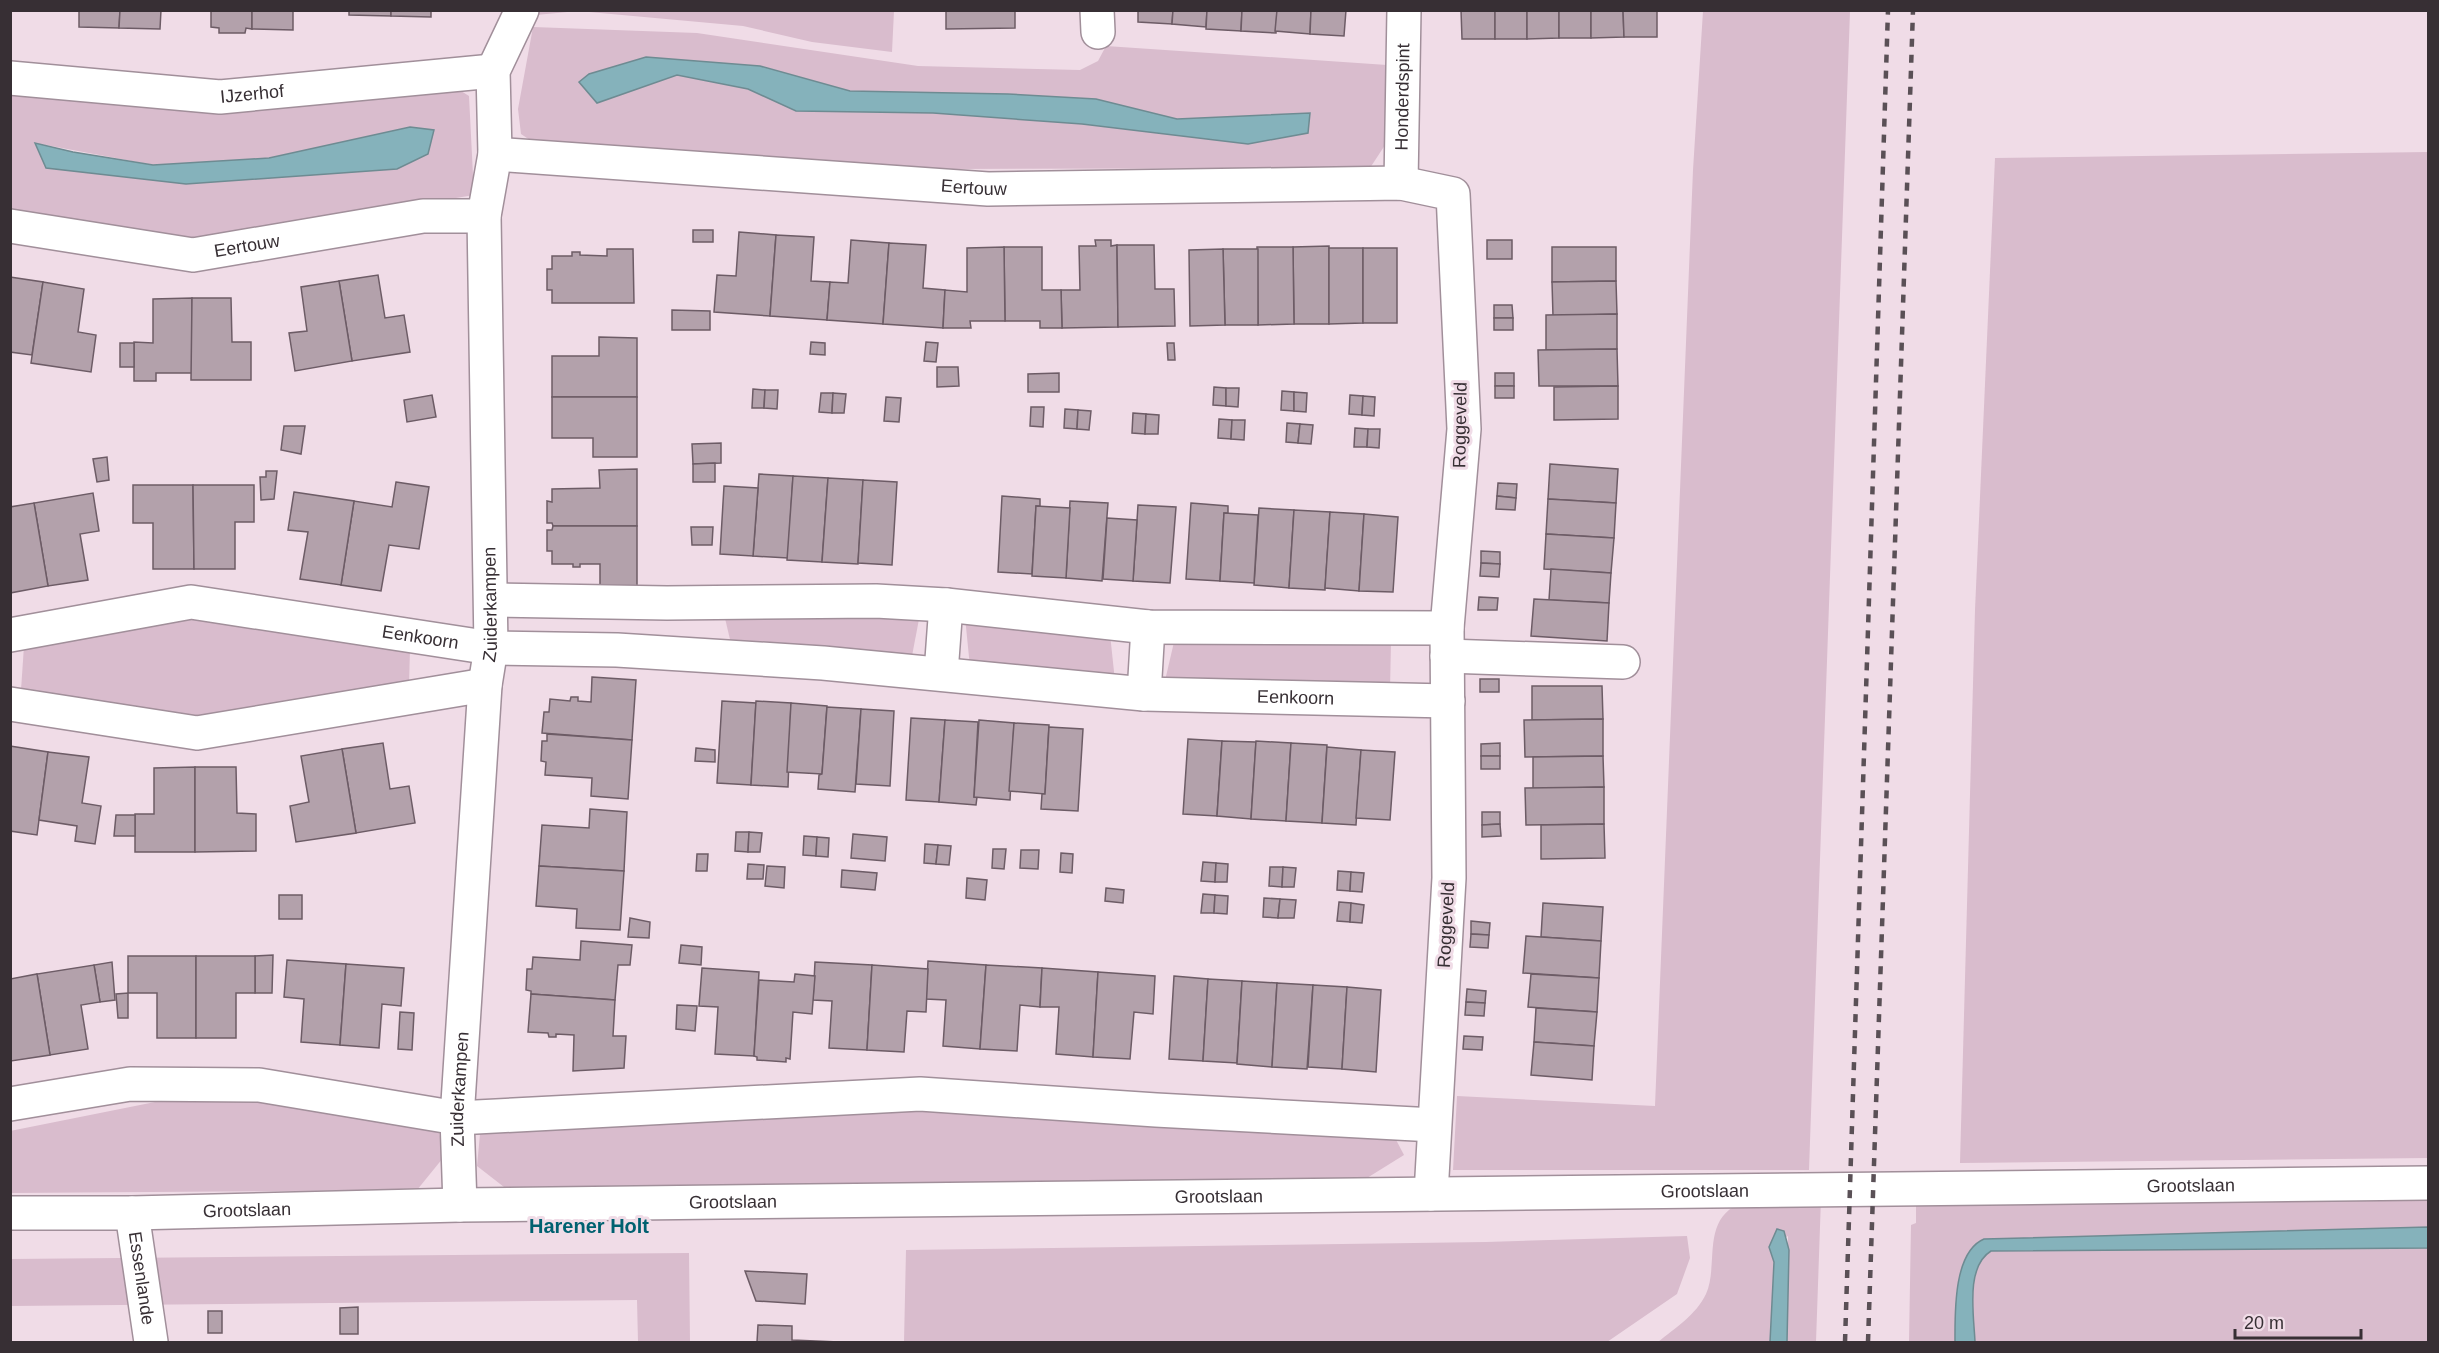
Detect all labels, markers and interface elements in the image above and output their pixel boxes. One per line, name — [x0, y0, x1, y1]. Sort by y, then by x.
street label: Honderdspint — [1392, 43, 1413, 151]
street label: IJzerhof — [219, 81, 286, 107]
street label: Eertouw — [940, 176, 1008, 199]
street label: Eertouw — [213, 230, 282, 261]
street label: Roggeveld — [1449, 382, 1471, 468]
street label: Zuiderkampen — [479, 547, 501, 663]
street label: Eenkoorn — [381, 621, 460, 653]
street label: Eenkoorn — [1257, 687, 1334, 708]
street label: Roggeveld — [1434, 882, 1458, 968]
street label: Zuiderkampen — [447, 1031, 473, 1147]
street label: Grootslaan — [2147, 1175, 2235, 1196]
street label: Grootslaan — [1661, 1181, 1749, 1202]
street label: Grootslaan — [1175, 1186, 1263, 1207]
street label: Grootslaan — [689, 1191, 777, 1212]
street label: Grootslaan — [203, 1199, 291, 1221]
district label: Harener Holt — [529, 1215, 649, 1237]
street label: Essenlande — [125, 1230, 158, 1326]
scale bar — [2235, 1302, 2361, 1340]
text: 20 m — [2244, 1313, 2284, 1333]

